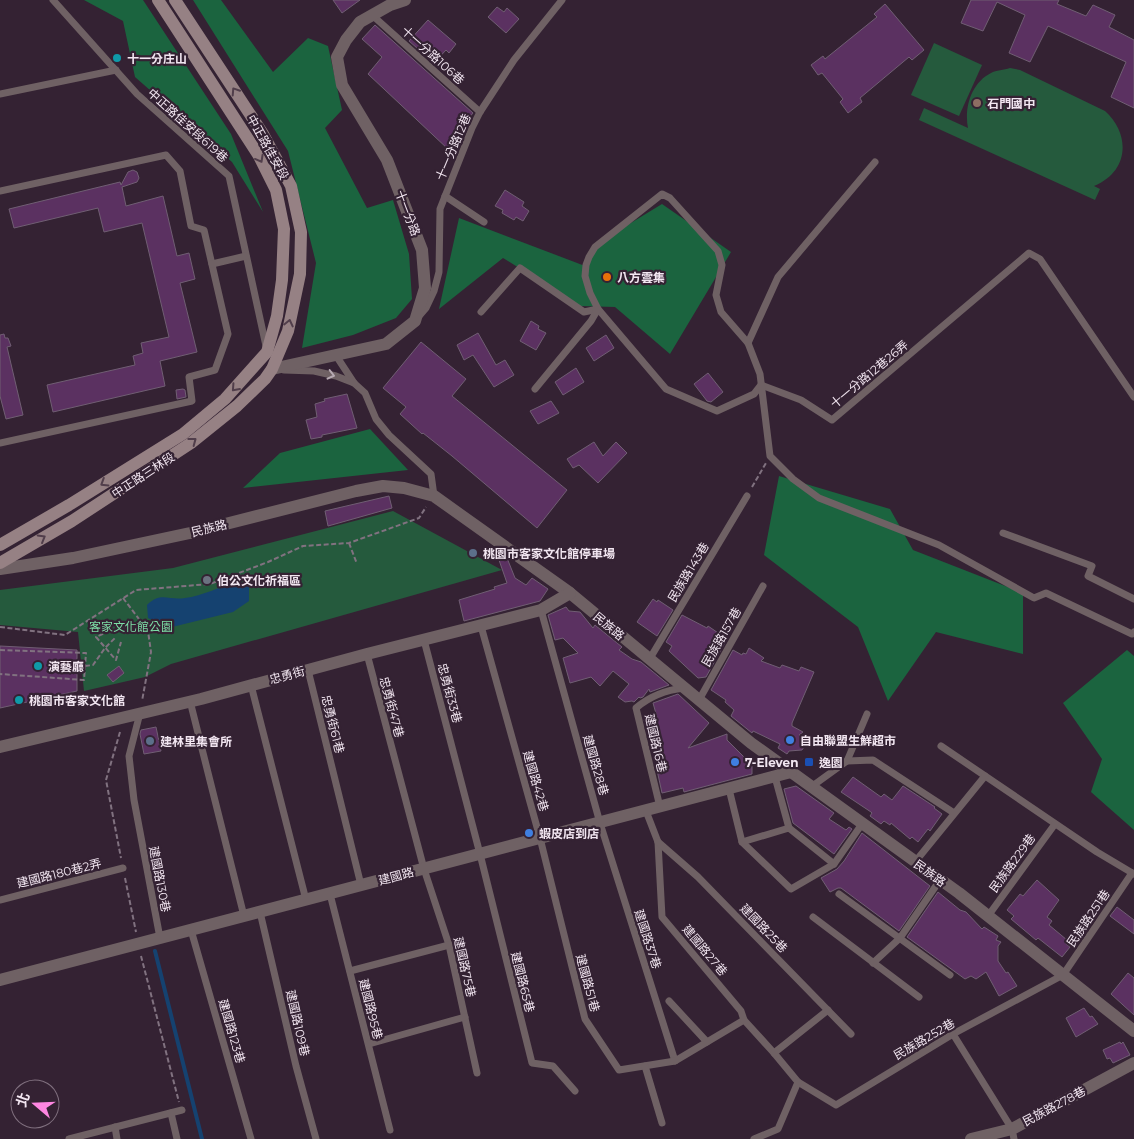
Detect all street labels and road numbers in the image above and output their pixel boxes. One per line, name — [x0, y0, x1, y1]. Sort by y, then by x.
street label: 十一分路106巷 — [398, 23, 468, 87]
street label: 中正路佳安段619巷 — [145, 85, 231, 165]
street label: 十一分路12巷 — [432, 111, 474, 183]
street label: 中正路佳安段 — [244, 112, 292, 182]
street label: 十一分路 — [392, 188, 424, 238]
street label: 十一分路12巷26弄 — [827, 337, 911, 411]
street label: 中正路三林段 — [109, 449, 177, 501]
street label: 民族路 — [190, 516, 228, 540]
street label: 民族路143巷 — [664, 539, 712, 605]
street label: 民族路157巷 — [698, 605, 744, 669]
street label: 民族路 — [590, 609, 628, 643]
street label: 忠勇街33巷 — [435, 661, 465, 725]
street label: 忠勇街 — [268, 663, 306, 687]
street label: 忠勇街47巷 — [377, 675, 407, 739]
street label: 忠勇街61巷 — [319, 693, 347, 755]
street label: 建國路16巷 — [642, 712, 670, 774]
street label: 建國路28巷 — [580, 733, 612, 797]
street label: 建國路42巷 — [520, 749, 552, 813]
street label: 民族路229巷 — [986, 831, 1038, 895]
street label: 建國路130巷 — [146, 845, 174, 913]
street label: 建國路180巷2弄 — [15, 855, 103, 891]
street label: 民族路 — [911, 856, 949, 890]
street label: 建國路 — [377, 864, 415, 888]
street label: 民族路251巷 — [1063, 886, 1113, 950]
street label: 建國路25巷 — [737, 901, 791, 955]
street label: 建國路37巷 — [631, 907, 665, 971]
street label: 建國路27巷 — [679, 921, 731, 979]
street label: 建國路75巷 — [451, 935, 479, 999]
street label: 建國路65巷 — [508, 950, 538, 1014]
street label: 建國路51巷 — [573, 953, 603, 1013]
street label: 建國路95巷 — [356, 977, 386, 1041]
street label: 建國路109巷 — [283, 988, 313, 1058]
street label: 建國路123巷 — [216, 997, 248, 1065]
street label: 民族路252巷 — [891, 1015, 957, 1063]
street label: 民族路278巷 — [1020, 1083, 1088, 1129]

